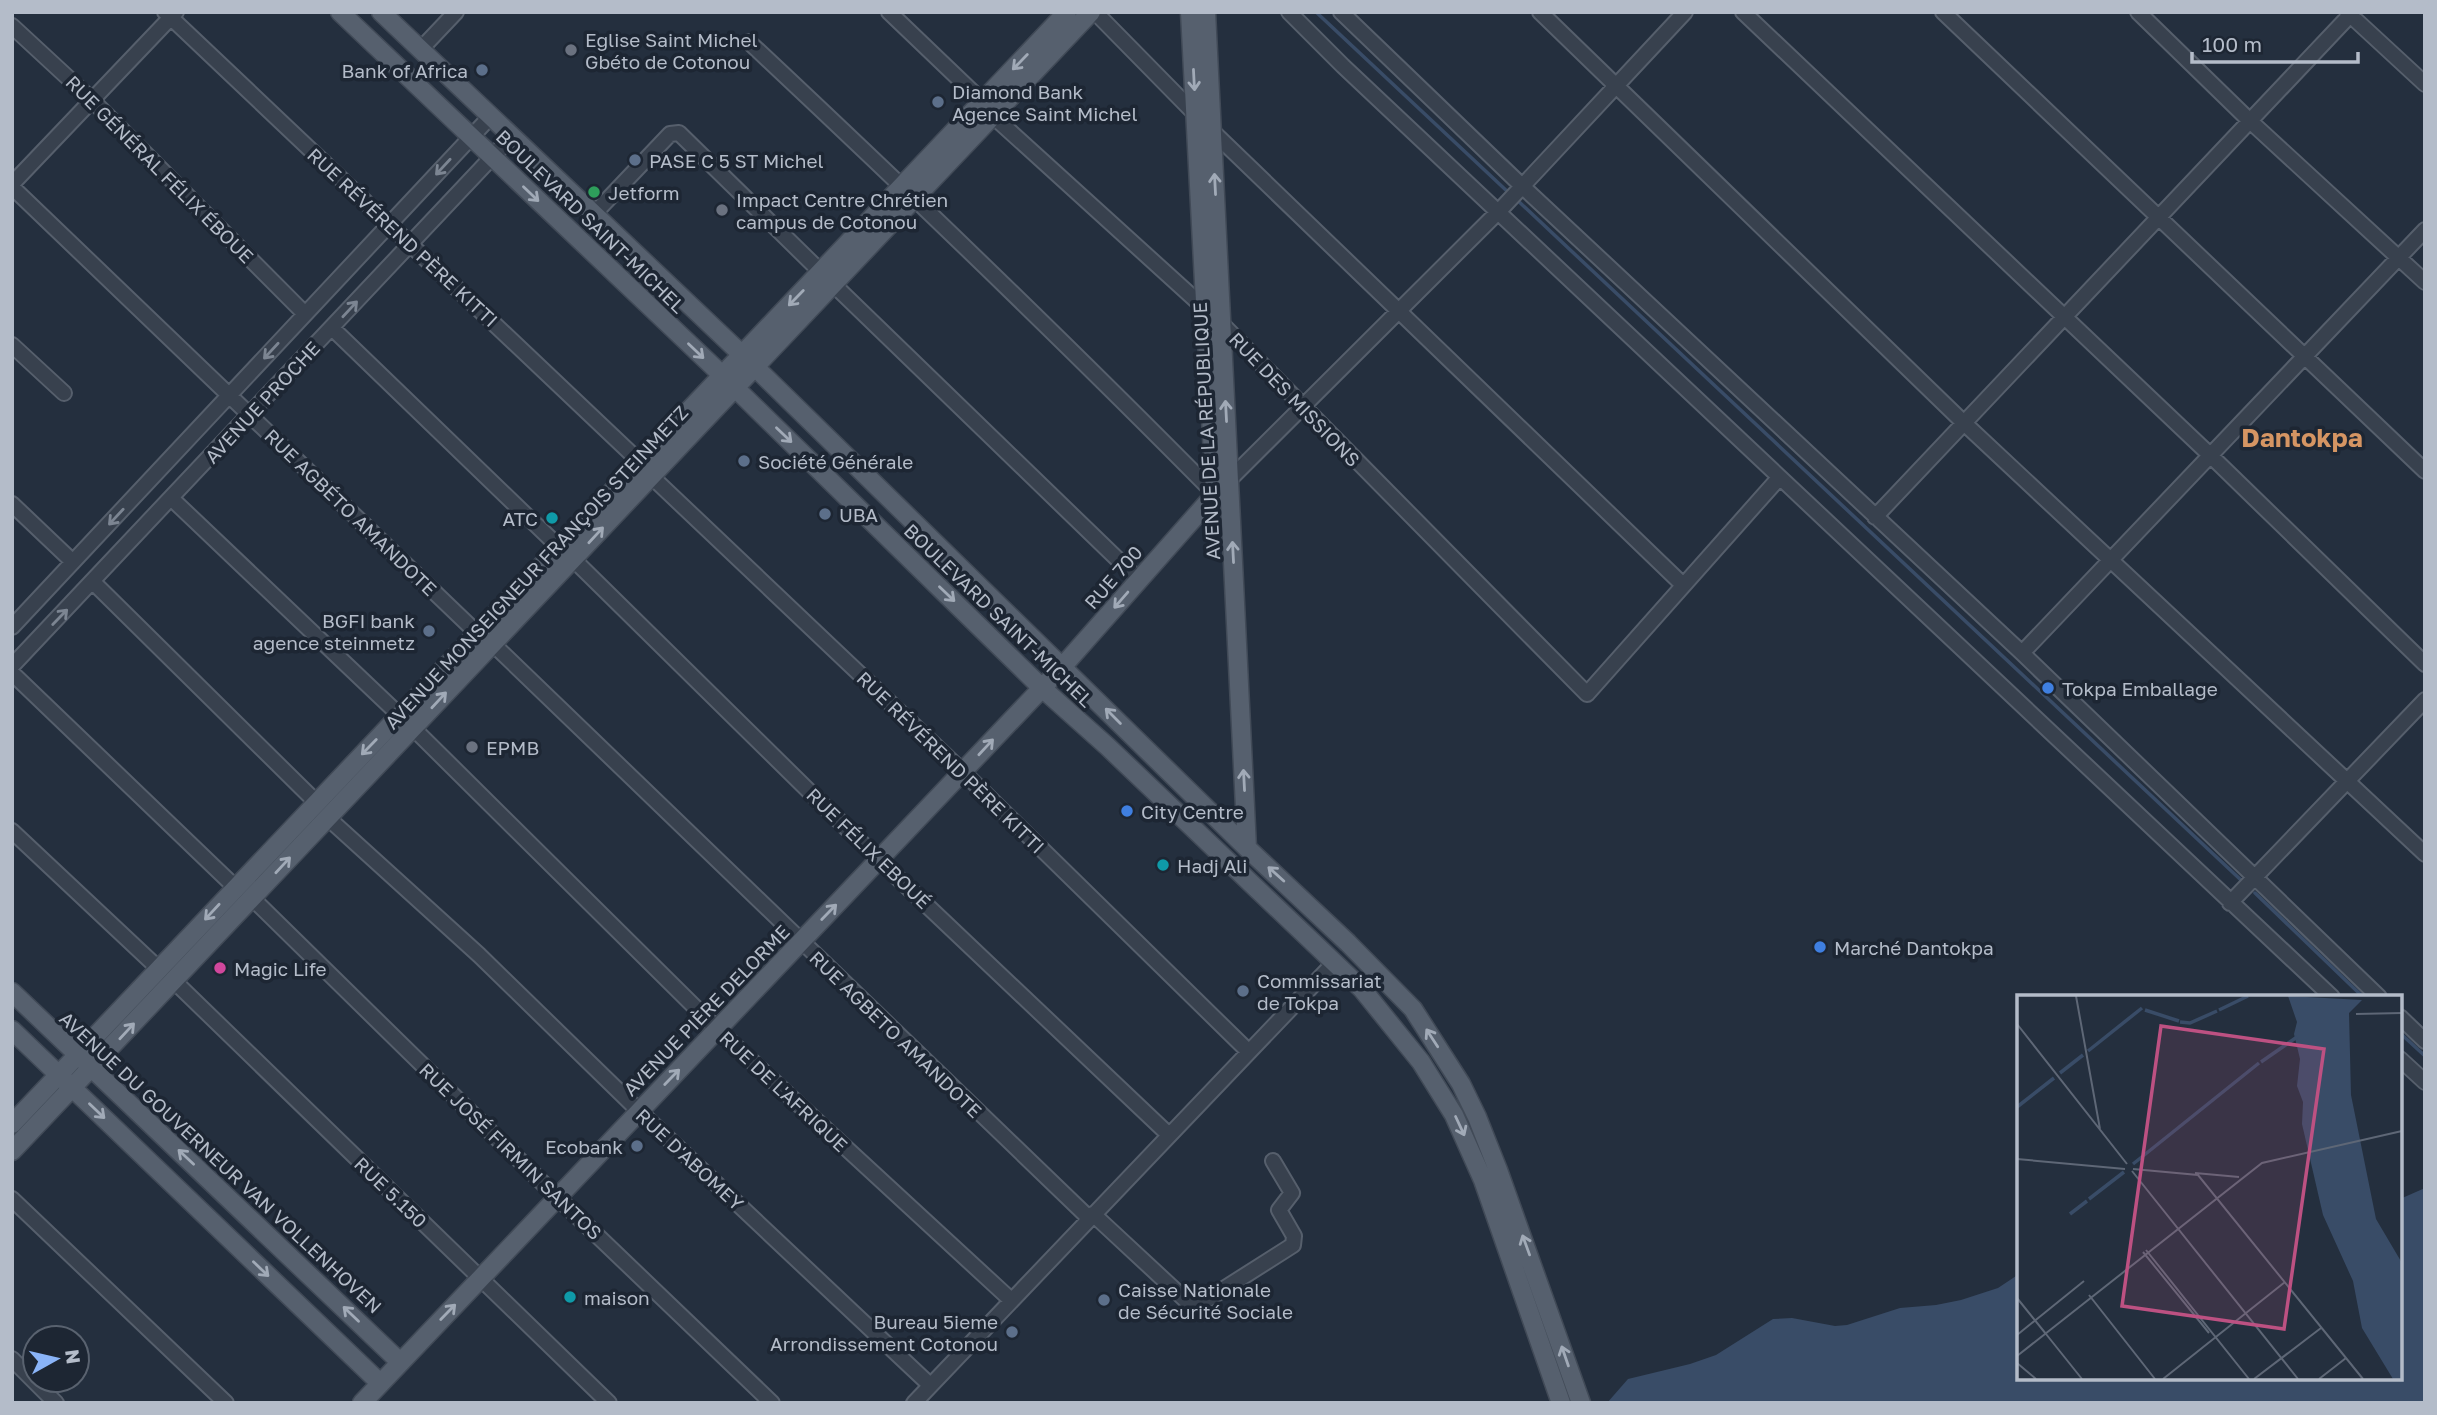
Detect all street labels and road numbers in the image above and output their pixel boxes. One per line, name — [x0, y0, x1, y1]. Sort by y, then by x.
street label: RUE GÉNÉRAL FÉLIX ÉBOUE — [61, 70, 259, 268]
street label: BOULEVARD SAINT-MICHEL — [492, 125, 690, 317]
street label: RUE RÉVÉREND PÈRE KITTI — [303, 143, 503, 331]
street label: AVENUE DE LA RÉPUBLIQUE — [1188, 301, 1224, 561]
street label: RUE DES MISSIONS — [1225, 327, 1365, 471]
street label: AVENUE PROCHE — [200, 336, 324, 468]
street label: AVENUE MONSEIGNEUR FRANÇOIS STEINMETZ — [380, 401, 692, 733]
street label: RUE AGBÉTO AMANDOTE — [260, 424, 442, 600]
street label: BOULEVARD SAINT-MICHEL — [900, 519, 1098, 711]
street label: RUE 700 — [1079, 541, 1147, 613]
street label: RUE RÉVÉREND PÈRE KITTI — [853, 666, 1049, 858]
street label: RUE FÉLIX EBOUÉ — [802, 783, 936, 913]
street label: AVENUE PIÈRE DELORME — [618, 920, 794, 1100]
street label: RUE AGBETO AMANDOTE — [805, 946, 987, 1122]
street label: AVENUE DU GOUVERNEUR VAN VOLLENHOVEN — [55, 1006, 387, 1318]
street label: RUE DE L'AFRIQUE — [715, 1026, 853, 1156]
street label: RUE JOSÉ FIRMIN SANTOS — [415, 1058, 607, 1244]
street label: RUE D'ABOMEY — [631, 1103, 749, 1215]
street label: RUE 5.150 — [350, 1152, 432, 1232]

